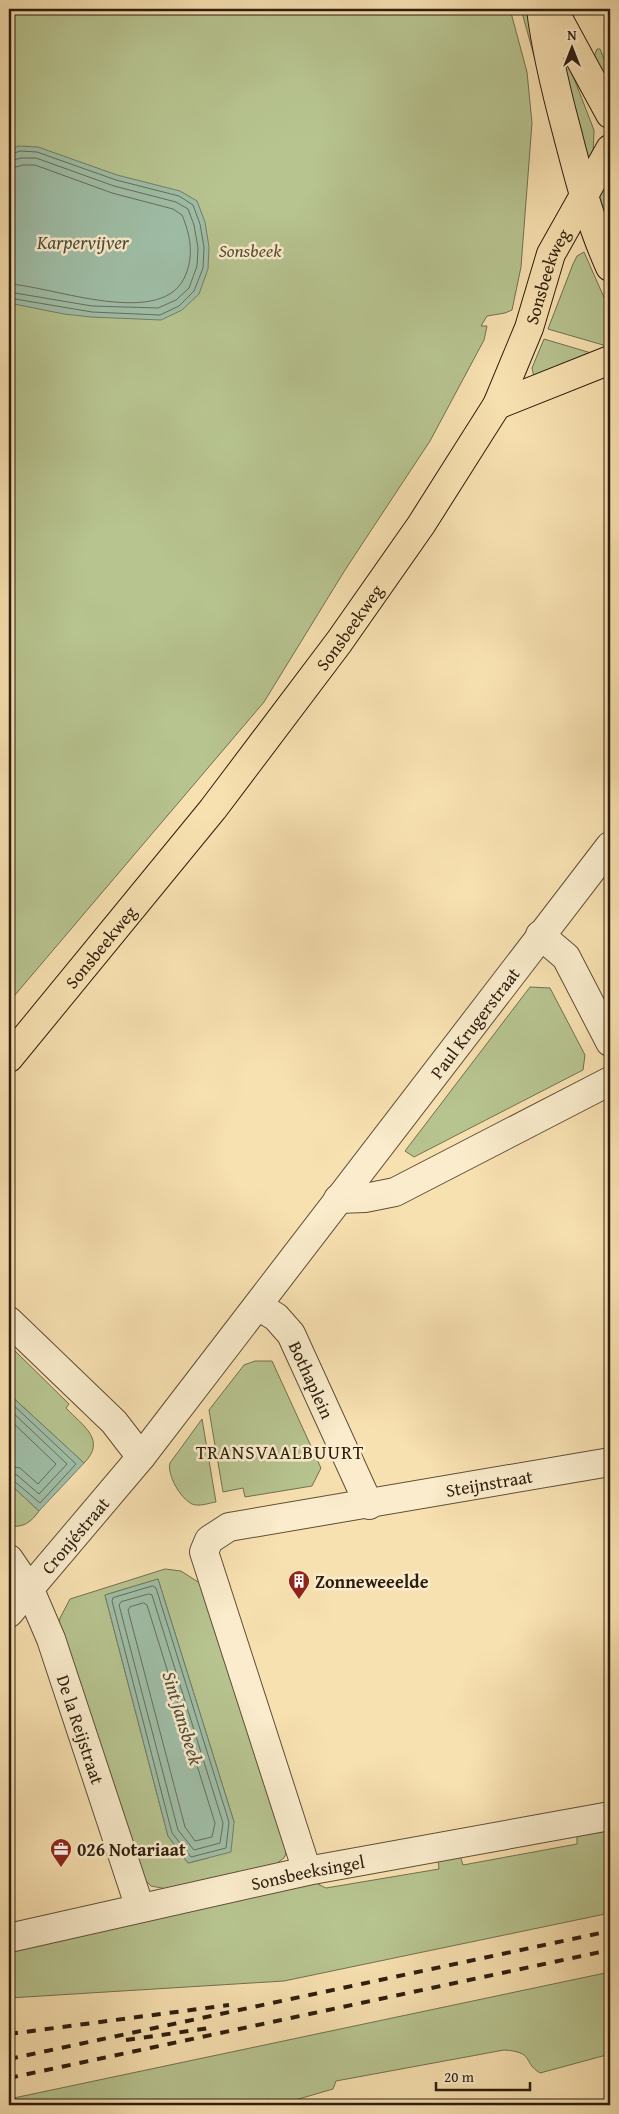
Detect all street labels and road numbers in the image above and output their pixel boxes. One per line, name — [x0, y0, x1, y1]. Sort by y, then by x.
street label: Sonsbeekweg — [517, 223, 576, 328]
street label: Sonsbeekweg — [309, 578, 389, 676]
street label: Sonsbeekweg — [58, 899, 143, 994]
street label: Paul Krugerstraat — [423, 961, 526, 1084]
street label: Bothaplein — [282, 1336, 341, 1423]
street label: Steijnstraat — [444, 1462, 535, 1503]
street label: Cronjéstraat — [34, 1490, 116, 1580]
street label: De la Reijstraat — [50, 1671, 112, 1788]
street label: Sonsbeeksingel — [248, 1847, 367, 1897]

